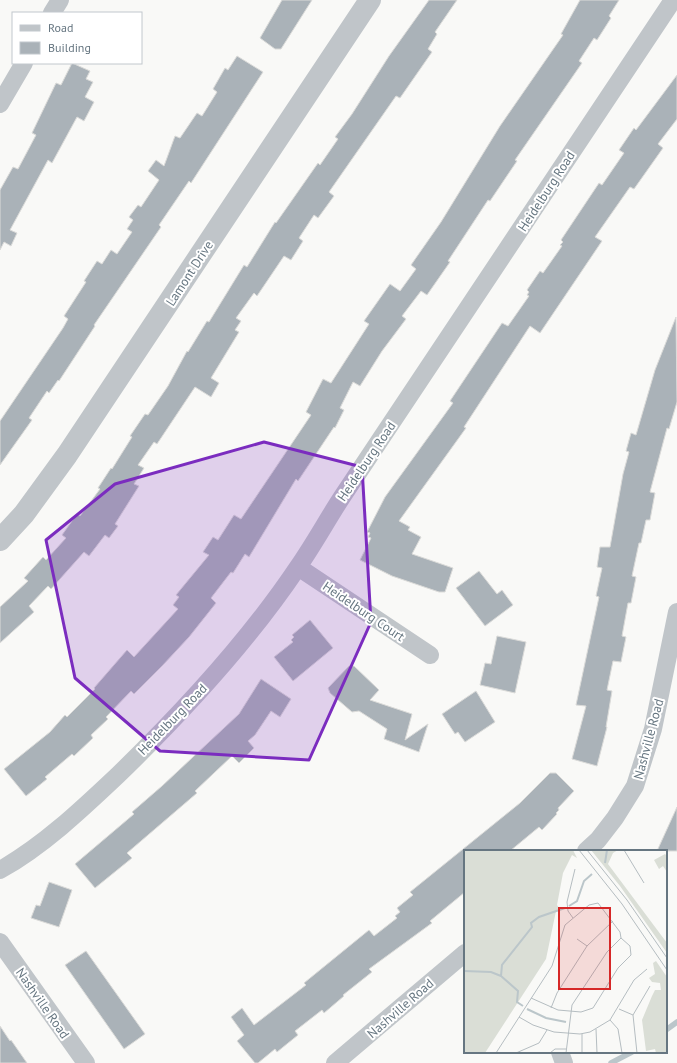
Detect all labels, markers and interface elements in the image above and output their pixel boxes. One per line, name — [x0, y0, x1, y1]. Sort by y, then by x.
legend — [12, 12, 142, 64]
text: Road — [48, 20, 73, 35]
text: Building — [48, 40, 91, 55]
street label: Heidelburg Road — [514, 148, 579, 235]
street label: Lamont Drive — [162, 237, 217, 309]
street label: Heidelburg Road — [333, 418, 399, 504]
street label: Heidelburg Court — [319, 578, 408, 645]
street label: Heidelburg Road — [134, 680, 211, 759]
street label: Nashville Road — [630, 697, 667, 781]
inset map — [464, 850, 667, 1053]
street label: Nashville Road — [12, 965, 73, 1042]
street label: Nashville Road — [364, 975, 437, 1042]

